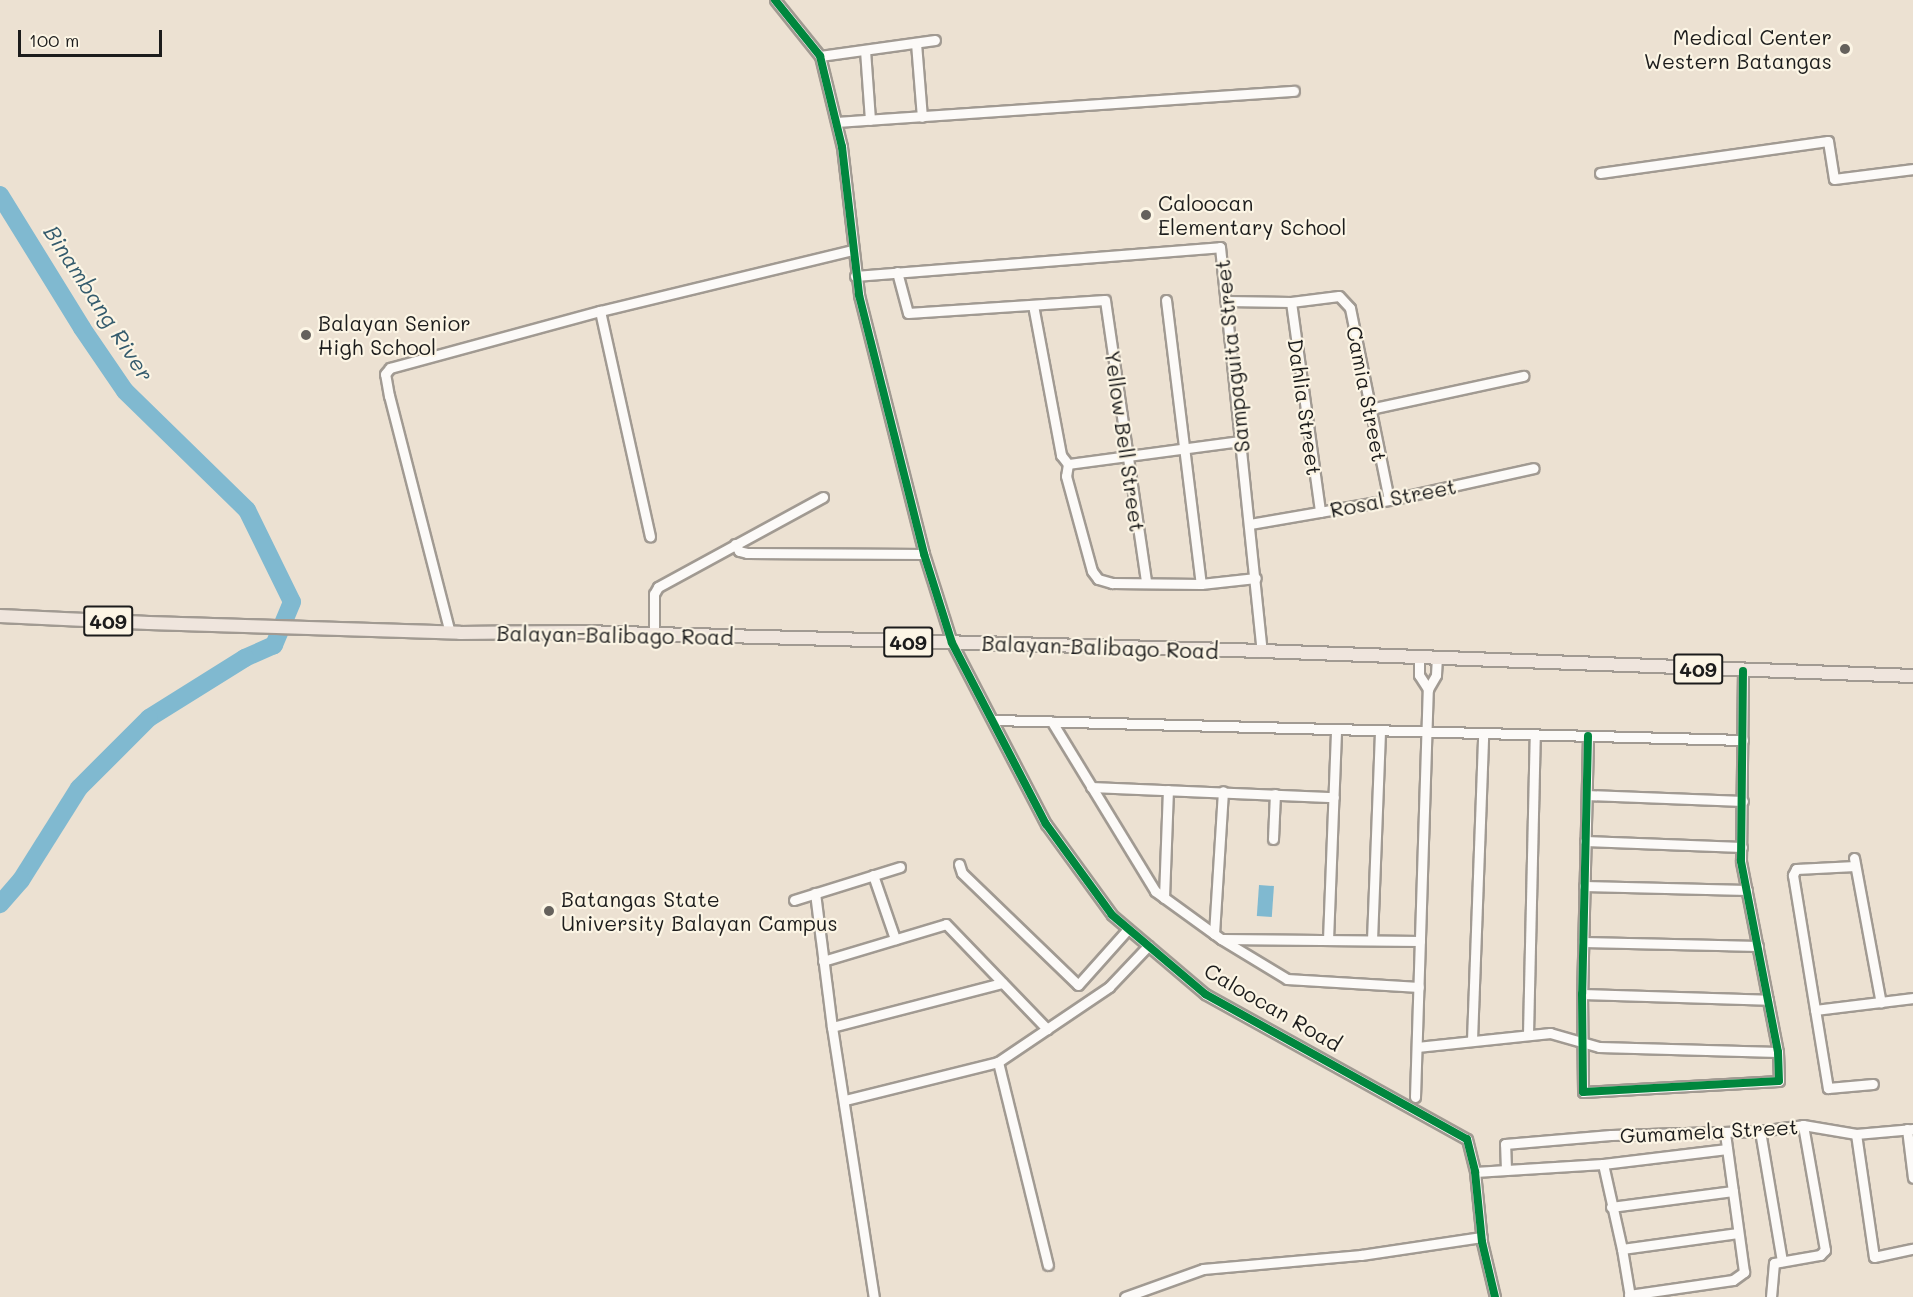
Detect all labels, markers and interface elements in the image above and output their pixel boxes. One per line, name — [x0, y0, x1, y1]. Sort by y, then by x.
scale bar — [21, 18, 165, 56]
place label: Medical Center Western Batangas — [1644, 24, 1832, 74]
text: 100 m — [29, 28, 79, 52]
marker: Medical Center Western Batangas — [1836, 40, 1854, 58]
place label: Caloocan Elementary School — [1158, 190, 1346, 240]
marker: Caloocan Elementary School — [1139, 208, 1153, 222]
water label: Binambang River — [39, 220, 159, 386]
street label: Sampaguita Street — [1209, 258, 1255, 454]
place label: Balayan Senior High School — [318, 310, 471, 360]
street label: Camia Street — [1341, 324, 1393, 464]
marker: Balayan Senior High School — [299, 328, 313, 342]
street label: Dahlia Street — [1283, 337, 1327, 477]
street label: Yellow Bell Street — [1100, 349, 1150, 533]
street label: Rosal Street — [1328, 473, 1458, 523]
road number: 409 — [82, 604, 134, 638]
street label: Balayan-Balibago Road — [496, 620, 734, 650]
road number: 409 — [882, 625, 934, 659]
street label: Balayan-Balibago Road — [981, 630, 1219, 664]
road number: 409 — [1672, 652, 1724, 686]
place label: Batangas State University Balayan Campus — [561, 886, 838, 936]
marker: Batangas State University Balayan Campus — [542, 904, 556, 918]
street label: Caloocan Road — [1200, 958, 1346, 1056]
street label: Gumamela Street — [1619, 1114, 1799, 1148]

